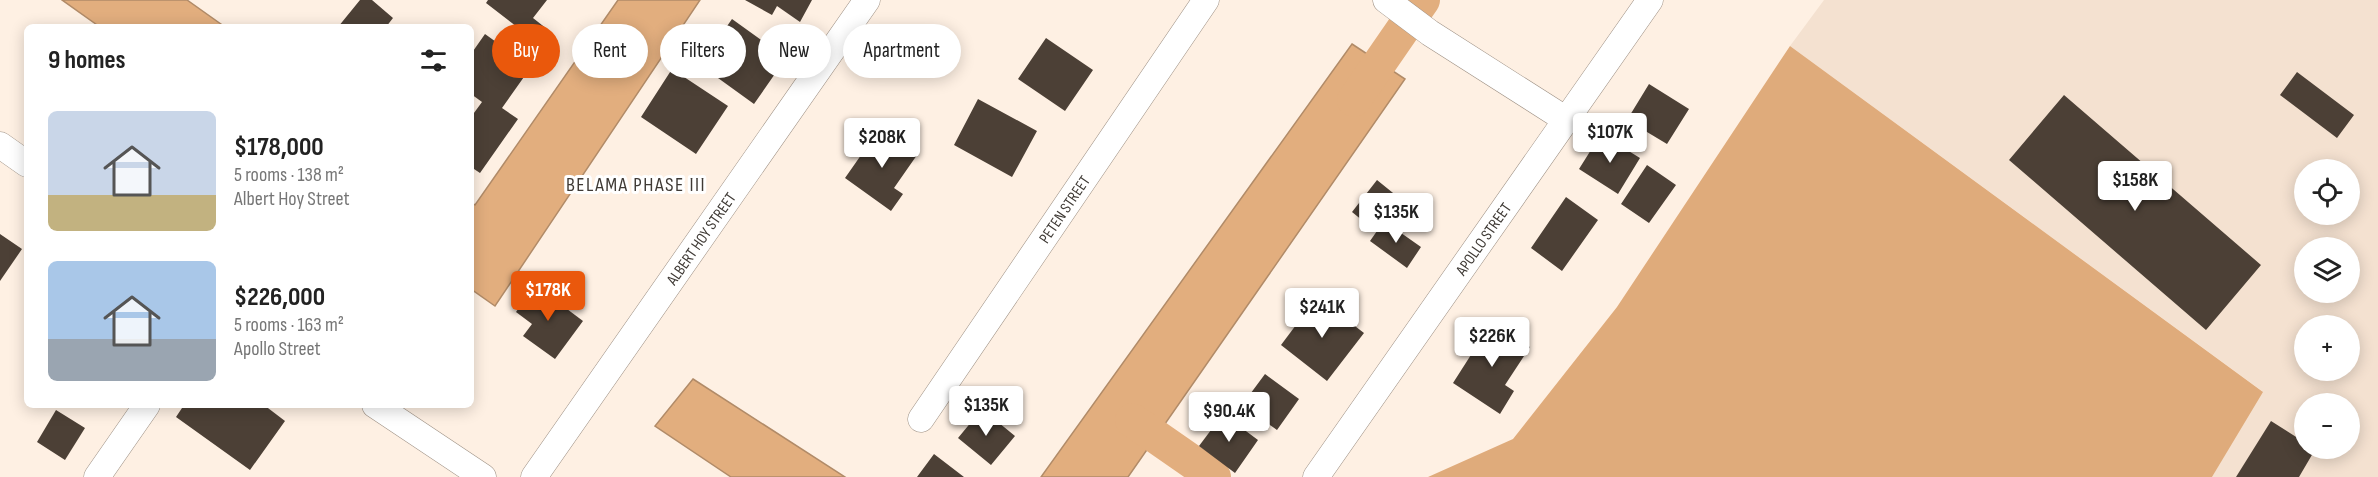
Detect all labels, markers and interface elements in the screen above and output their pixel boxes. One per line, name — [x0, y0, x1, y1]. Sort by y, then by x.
chip: Buy — [492, 24, 560, 78]
chip: Rent — [572, 24, 648, 78]
chip: Filters — [660, 24, 746, 78]
chip: New — [758, 24, 831, 78]
chip: Apartment — [843, 24, 961, 78]
icon: filters — [417, 44, 450, 77]
text: 9 homes — [48, 45, 126, 76]
pin: $107K — [1568, 113, 1652, 164]
pin: $208K — [840, 118, 924, 169]
text: $107K — [1587, 120, 1633, 144]
text: $208K — [858, 125, 906, 149]
text: $178,000 — [234, 132, 324, 163]
icon: home — [96, 135, 168, 207]
map controls — [2294, 159, 2360, 459]
button: locate — [2294, 159, 2360, 225]
pin: $158K — [2093, 161, 2177, 212]
text: 5 rooms · 138 m² — [234, 163, 344, 187]
text: $158K — [2112, 168, 2158, 192]
street label: PETEN STREET — [1035, 172, 1095, 247]
district label: BELAMA PHASE III — [566, 173, 706, 197]
text: Albert Hoy Street — [234, 187, 350, 211]
street label: ALBERT HOY STREET — [663, 189, 741, 290]
pin: $135K — [1354, 193, 1438, 244]
street label: APOLLO STREET — [1452, 199, 1516, 280]
text: $135K — [1373, 200, 1419, 224]
button: layers — [2294, 237, 2360, 303]
pin: $178K — [506, 271, 590, 322]
text: $178K — [525, 278, 571, 302]
text: $226,000 — [234, 282, 325, 313]
icon: home — [96, 285, 168, 357]
pin: $241K — [1280, 288, 1364, 339]
text: $241K — [1299, 295, 1345, 319]
text: 5 rooms · 163 m² — [234, 313, 344, 337]
button: + — [2294, 315, 2360, 381]
pin: $226K — [1450, 317, 1534, 368]
text: $226K — [1468, 324, 1516, 348]
text: Apollo Street — [234, 337, 321, 361]
pin: $135K — [944, 386, 1028, 437]
pin: $90.4K — [1180, 392, 1278, 443]
text: $135K — [963, 393, 1009, 417]
button: − — [2294, 393, 2360, 459]
text: $90.4K — [1203, 399, 1255, 423]

